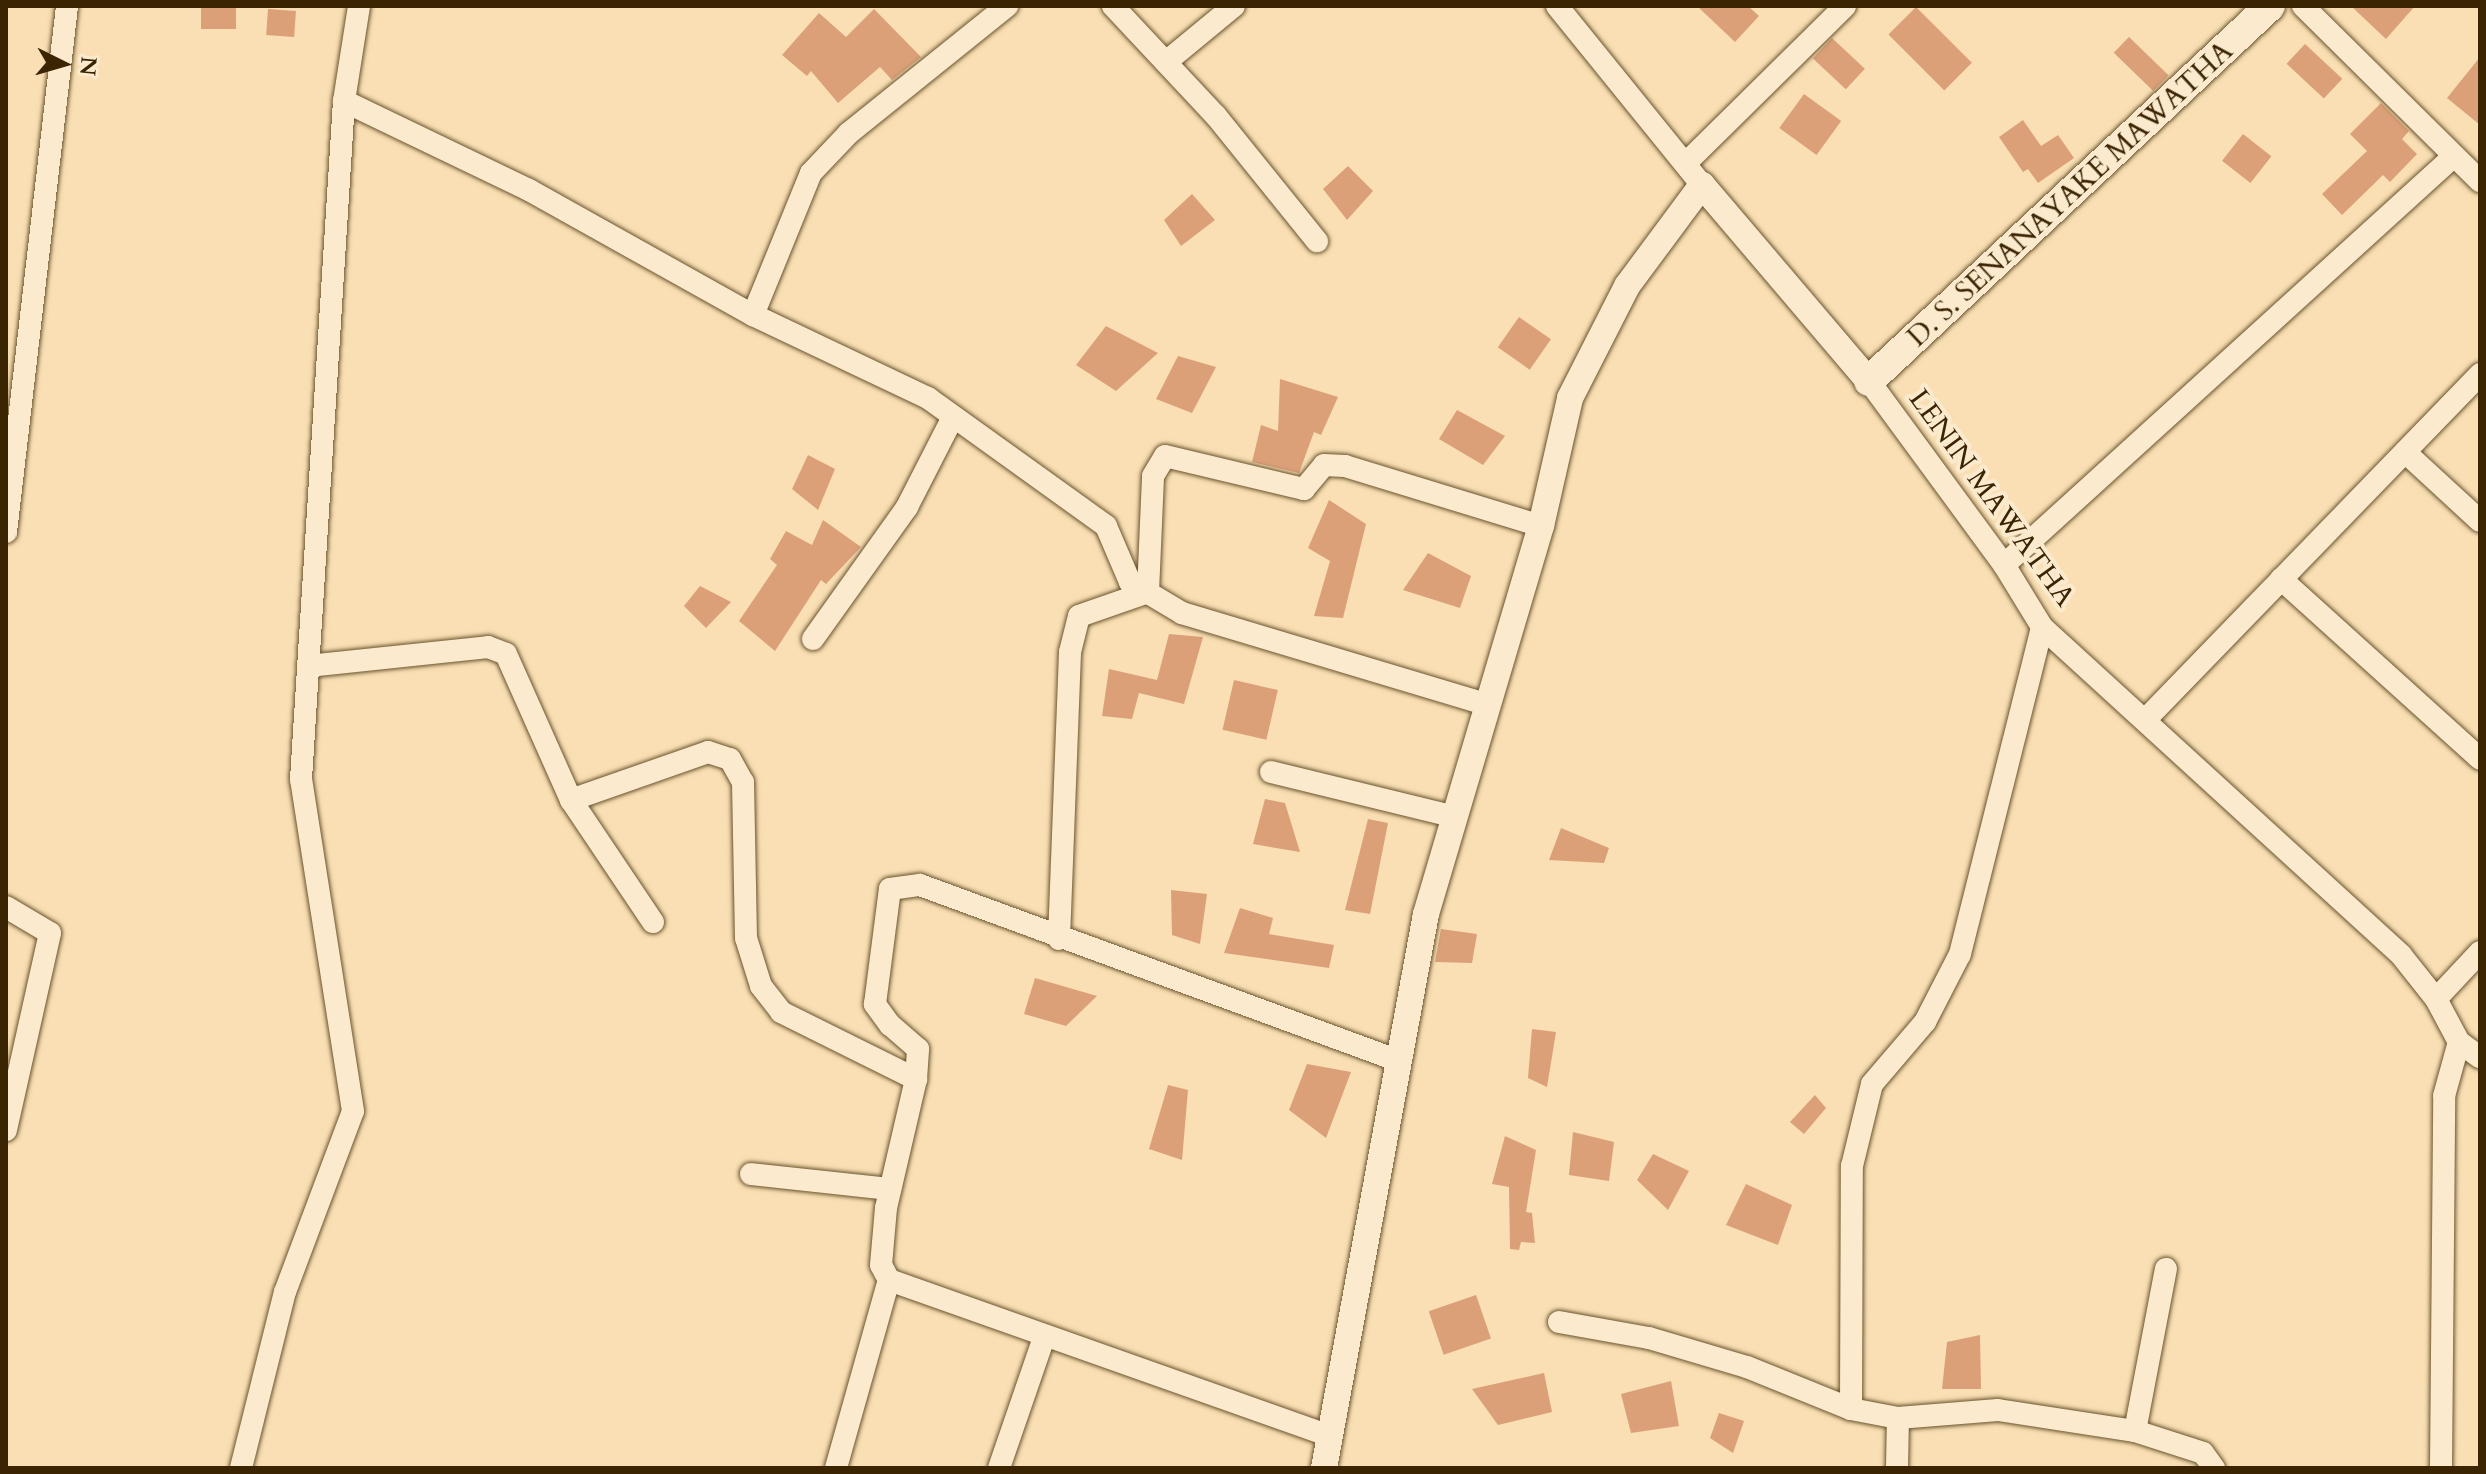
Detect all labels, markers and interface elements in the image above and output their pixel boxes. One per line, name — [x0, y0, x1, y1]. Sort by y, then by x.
north arrow — [24, 24, 104, 104]
street label: D. S. SENANAYAKE MAWATHA — [1900, 34, 2240, 354]
text: N — [72, 55, 104, 77]
street label: LENIN MAWATHA — [1902, 383, 2082, 613]

